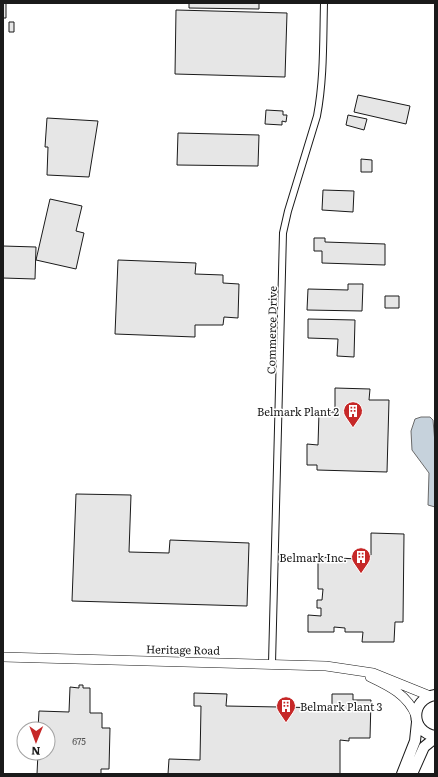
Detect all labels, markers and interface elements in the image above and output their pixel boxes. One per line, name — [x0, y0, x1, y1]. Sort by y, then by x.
street label: Commerce Drive — [262, 286, 280, 374]
building icon: Belmark Plant 2 — [342, 400, 364, 428]
place label: Belmark Plant 2 — [257, 403, 339, 419]
building icon: Belmark Inc. — [350, 546, 372, 574]
place label: Belmark Inc. — [279, 549, 347, 565]
street label: Heritage Road — [146, 640, 220, 658]
building icon: Belmark Plant 3 — [275, 695, 297, 723]
place label: Belmark Plant 3 — [300, 698, 383, 714]
north arrow — [16, 721, 56, 761]
house number: 675 — [72, 734, 86, 748]
text: N — [31, 744, 41, 760]

